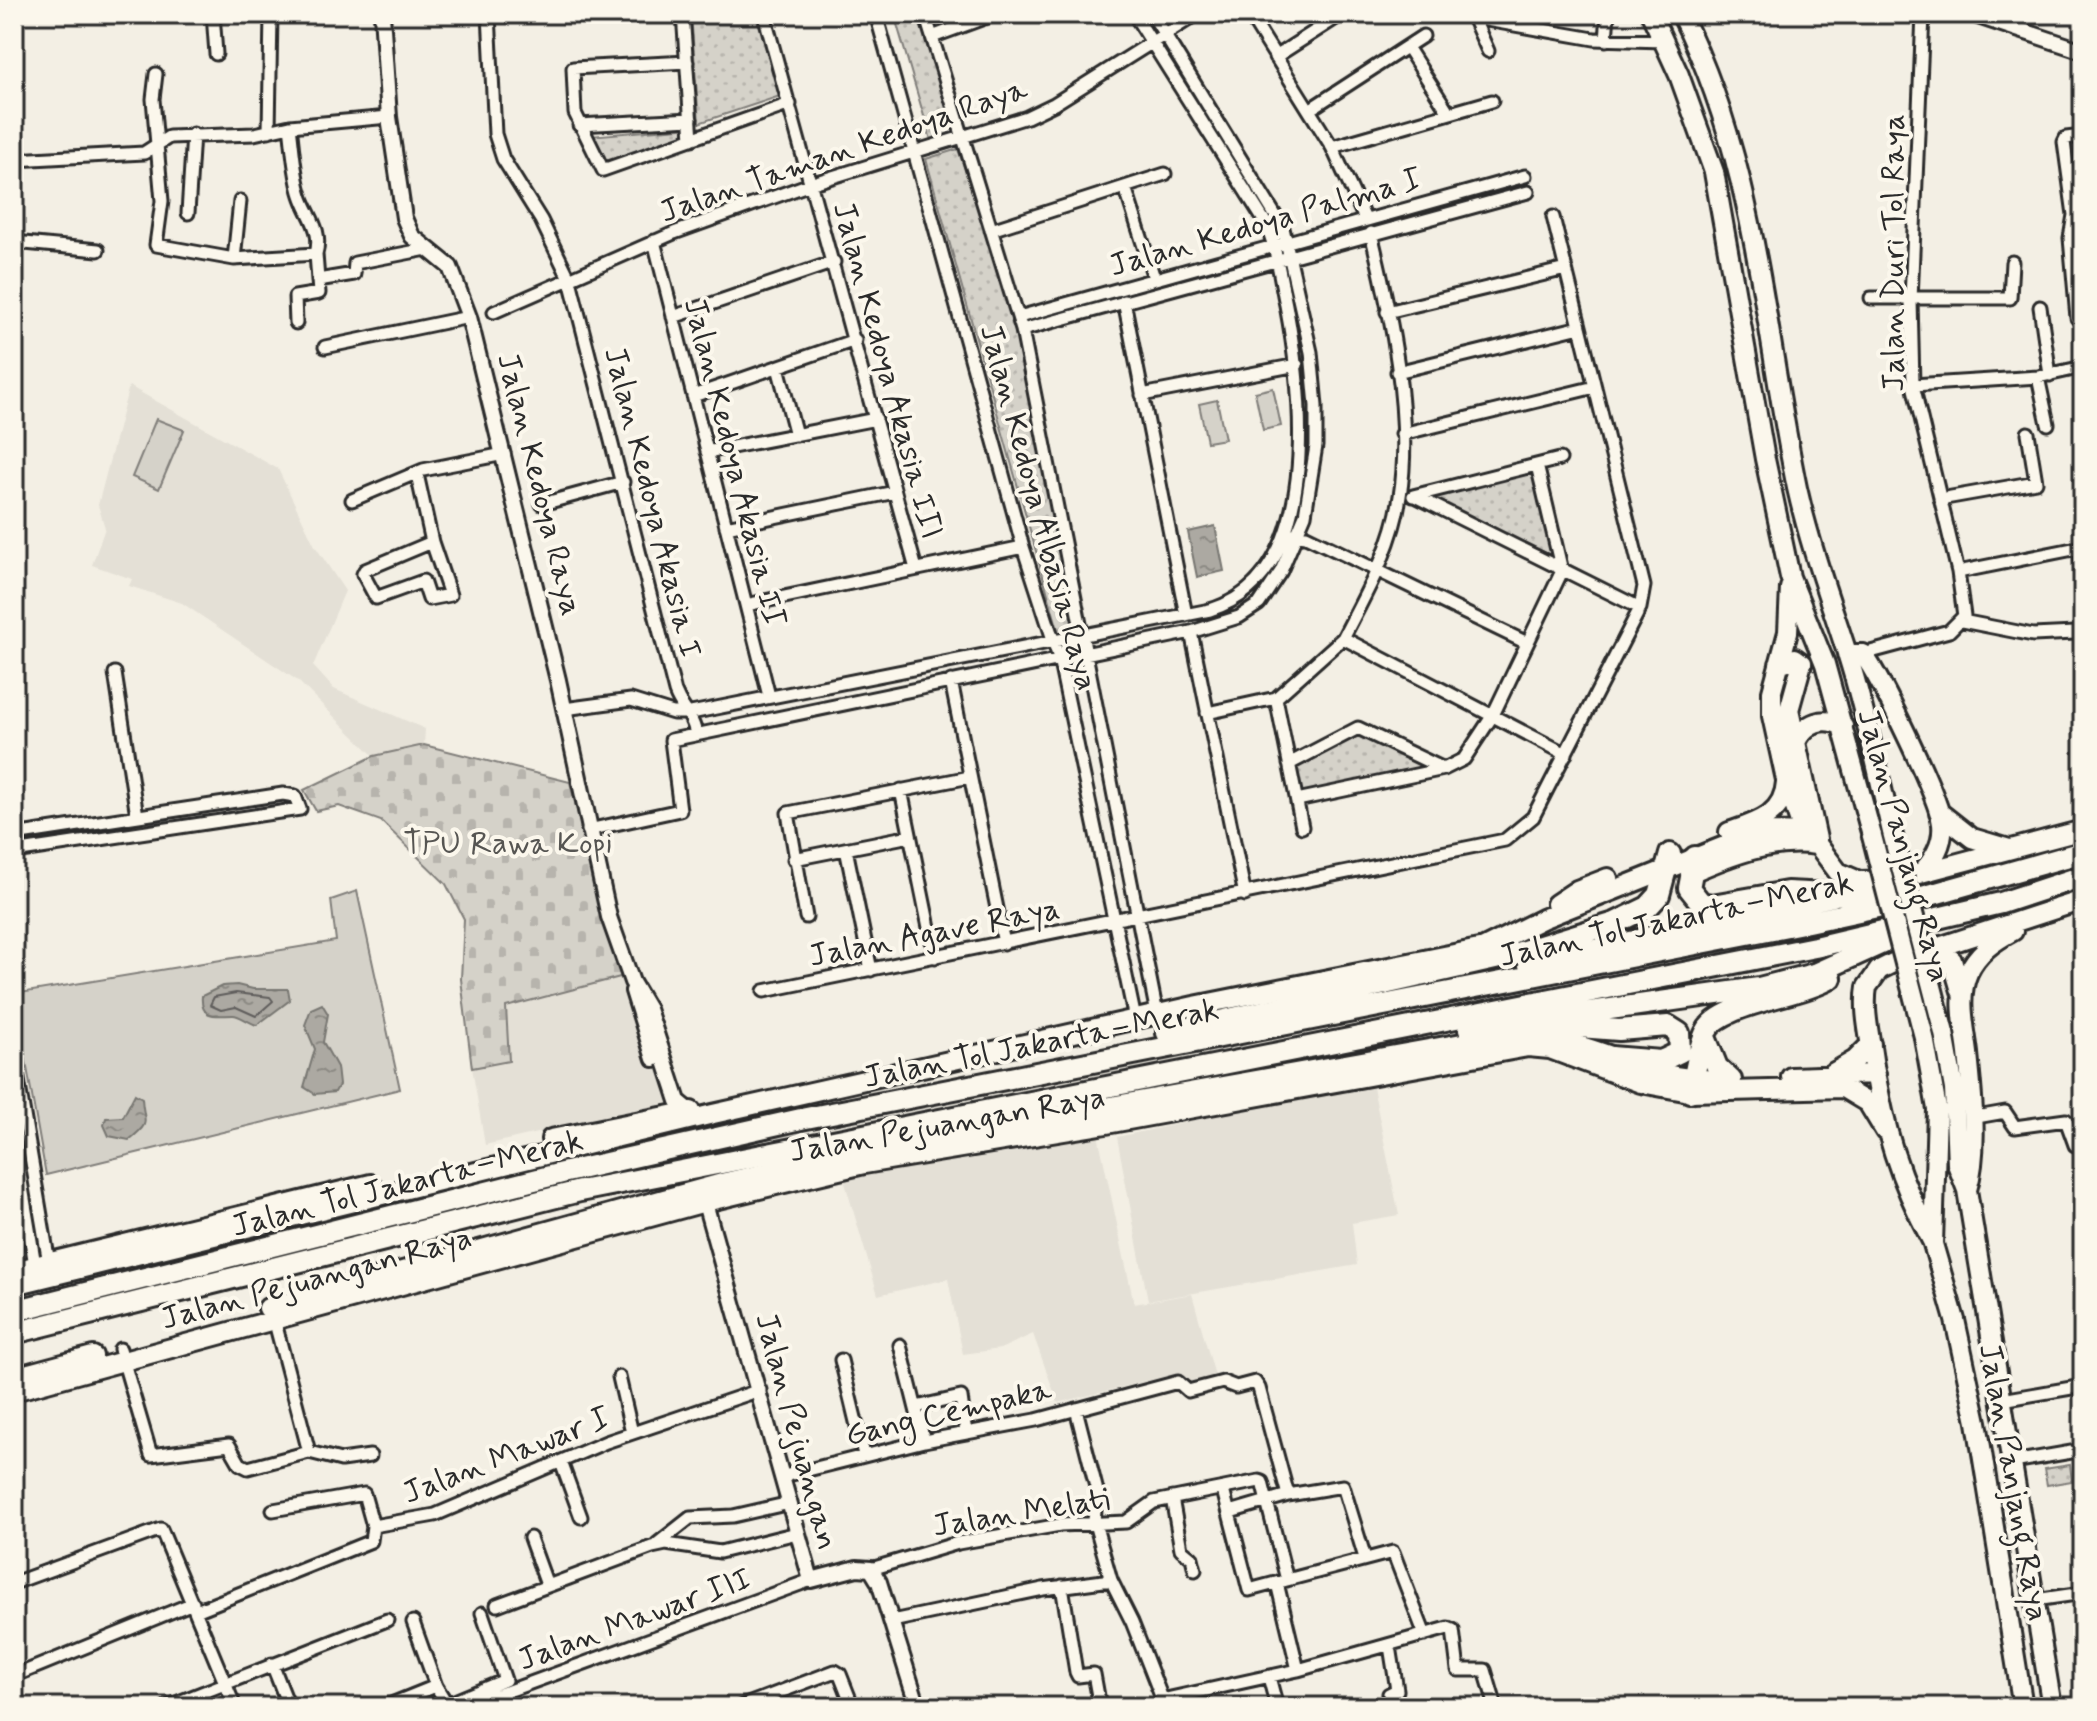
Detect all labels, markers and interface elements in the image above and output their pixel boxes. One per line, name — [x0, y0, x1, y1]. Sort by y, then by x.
street label: Jalan Taman Kedoya Raya — [654, 68, 1034, 234]
street label: Jalan Duri Tol Raya — [1873, 114, 1915, 392]
street label: Jalan Kedoya Palma I — [1105, 158, 1427, 288]
street label: Jalan Kedoya Akasia III — [822, 198, 952, 543]
street label: Jalan Kedoya Akasia II — [673, 294, 795, 631]
street label: Jalan Kedoya Albasia Raya — [969, 320, 1107, 695]
street label: Jalan Kedoya Akasia I — [593, 343, 711, 662]
street label: Jalan Kedoya Raya — [486, 349, 592, 620]
street label: Jalan Panjang Raya — [1843, 704, 1960, 988]
park label: TPU Rawa Kopi — [403, 823, 613, 865]
street label: Jalan Tol Jakarta–Merak — [1496, 862, 1857, 978]
street label: Jalan Agave Raya — [805, 888, 1063, 978]
street label: Jalan Tol Jakarta–Merak — [860, 989, 1222, 1099]
street label: Jalan Pejuangan Raya — [786, 1077, 1109, 1173]
street label: Jalan Tol Jakarta–Merak — [227, 1120, 588, 1248]
street label: Jalan Pejuangan Raya — [157, 1217, 476, 1341]
street label: Jalan Pejuangan — [744, 1309, 848, 1554]
street label: Jalan Panjang Raya — [1965, 1340, 2058, 1625]
street label: Gang Cempaka — [841, 1369, 1057, 1459]
street label: Jalan Mawar I — [397, 1397, 616, 1515]
street label: Jalan Melati — [930, 1478, 1113, 1548]
street label: Jalan Mawar III — [512, 1558, 757, 1682]

